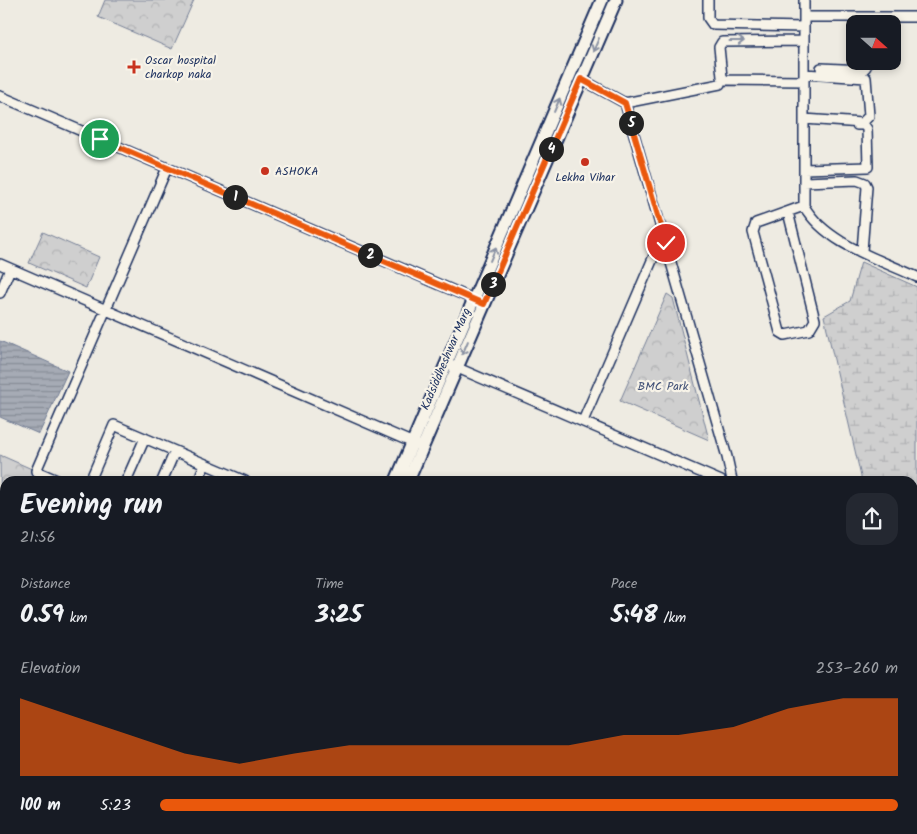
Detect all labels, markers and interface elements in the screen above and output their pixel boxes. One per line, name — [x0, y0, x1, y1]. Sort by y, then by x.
north arrow — [846, 15, 901, 70]
map controls — [846, 15, 901, 70]
one-way arrow — [591, 37, 601, 52]
one-way arrow — [729, 37, 745, 46]
place label: Oscar hospital charkop naka — [145, 51, 216, 84]
marker: Oscar hospital charkop naka — [127, 60, 141, 74]
one-way arrow — [553, 98, 563, 113]
pin: 5 — [618, 110, 644, 136]
text: 5 — [628, 112, 635, 134]
pin — [79, 118, 121, 160]
icon: arrive — [86, 125, 114, 153]
pin: 4 — [538, 136, 564, 162]
text: 4 — [548, 138, 555, 160]
marker: Lekha Vihar — [579, 156, 591, 168]
place label: ASHOKA — [275, 162, 318, 181]
marker: ASHOKA — [259, 165, 271, 177]
place label: Lekha Vihar — [555, 168, 616, 187]
pin: 1 — [222, 184, 248, 210]
text: 1 — [233, 186, 238, 208]
pin — [645, 222, 687, 264]
icon: check — [652, 229, 680, 257]
pin: 2 — [358, 242, 382, 268]
text: 2 — [366, 244, 375, 266]
one-way arrow — [489, 247, 499, 262]
pin: 3 — [480, 272, 506, 296]
text: 3 — [490, 273, 497, 295]
street label: Kadsiddheshwar Marg — [416, 305, 476, 413]
one-way arrow — [460, 340, 470, 355]
park label: BMC Park — [638, 377, 689, 396]
text: Evening run — [20, 483, 163, 528]
button: share — [846, 493, 898, 545]
text: 21:56 — [20, 525, 56, 550]
text: Distance — [20, 573, 70, 595]
text: Time — [315, 573, 344, 595]
text: Pace — [611, 573, 637, 595]
text: 0.59 — [20, 595, 64, 635]
text: 3:25 — [315, 595, 362, 635]
text: 5:48 — [611, 595, 658, 635]
text: km — [64, 607, 87, 629]
text: /km — [658, 607, 686, 629]
text: Elevation — [20, 656, 81, 681]
text: 253–260 m — [816, 656, 898, 681]
text: 100 m — [20, 793, 61, 818]
text: 5:23 — [100, 793, 131, 818]

